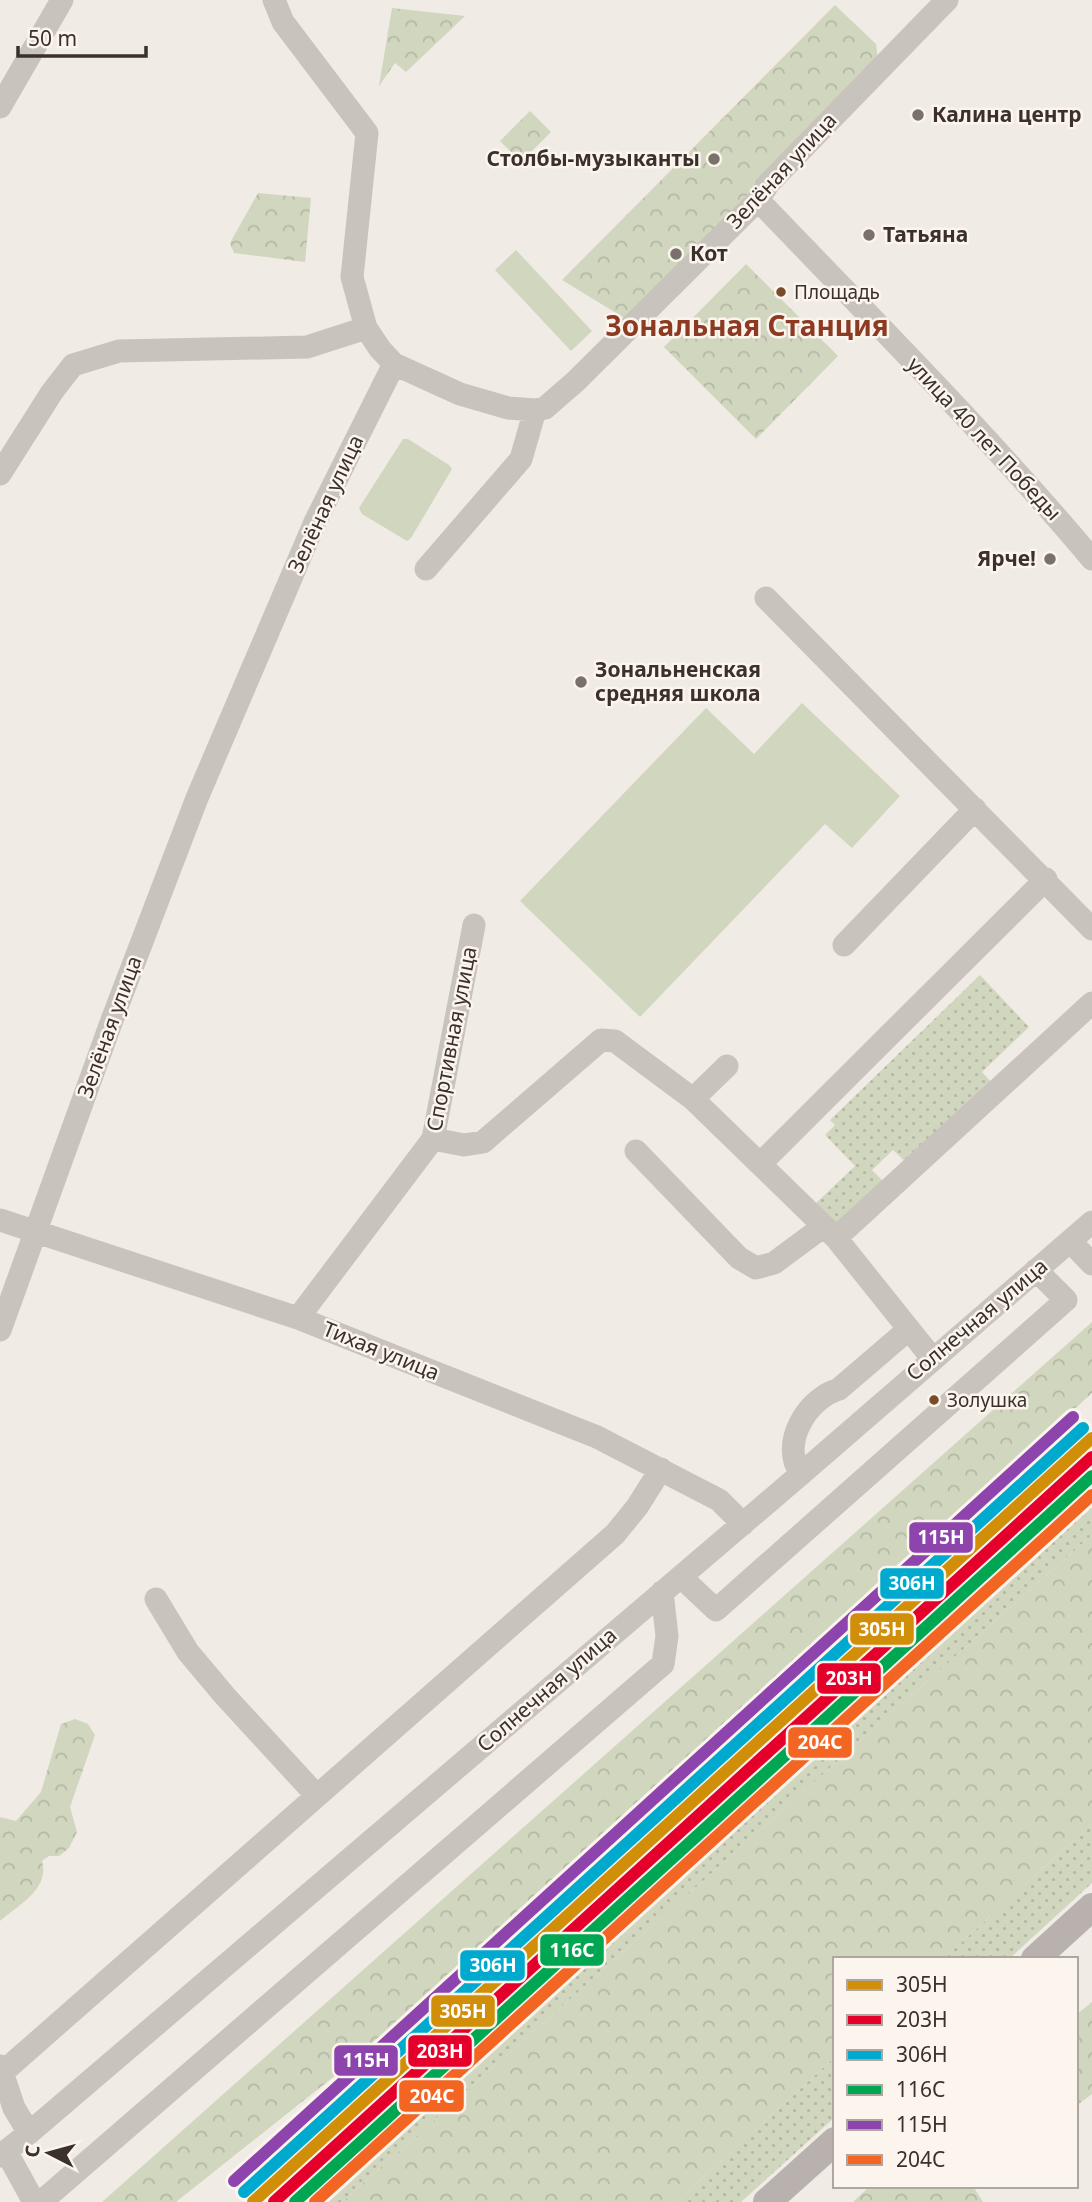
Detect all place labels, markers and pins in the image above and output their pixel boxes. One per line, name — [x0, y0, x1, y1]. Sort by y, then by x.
place label: Калина центр — [932, 100, 1081, 128]
marker: Калина центр — [910, 107, 926, 123]
place label: Столбы-музыканты — [487, 144, 700, 172]
marker: Столбы-музыканты — [706, 151, 722, 167]
place label: Татьяна — [883, 220, 968, 248]
marker: Татьяна — [861, 227, 877, 243]
place label: Кот — [690, 239, 728, 267]
marker: Кот — [668, 246, 684, 262]
place label: Площадь — [794, 279, 880, 305]
marker: Площадь — [774, 285, 788, 299]
place label: Ярче! — [977, 544, 1036, 572]
marker: Ярче! — [1042, 551, 1058, 567]
place label: Зональненская средняя школа — [595, 655, 761, 707]
marker: Зональненская средняя школа — [573, 674, 589, 690]
place label: Золушка — [947, 1387, 1027, 1413]
marker: Золушка — [927, 1393, 941, 1407]

